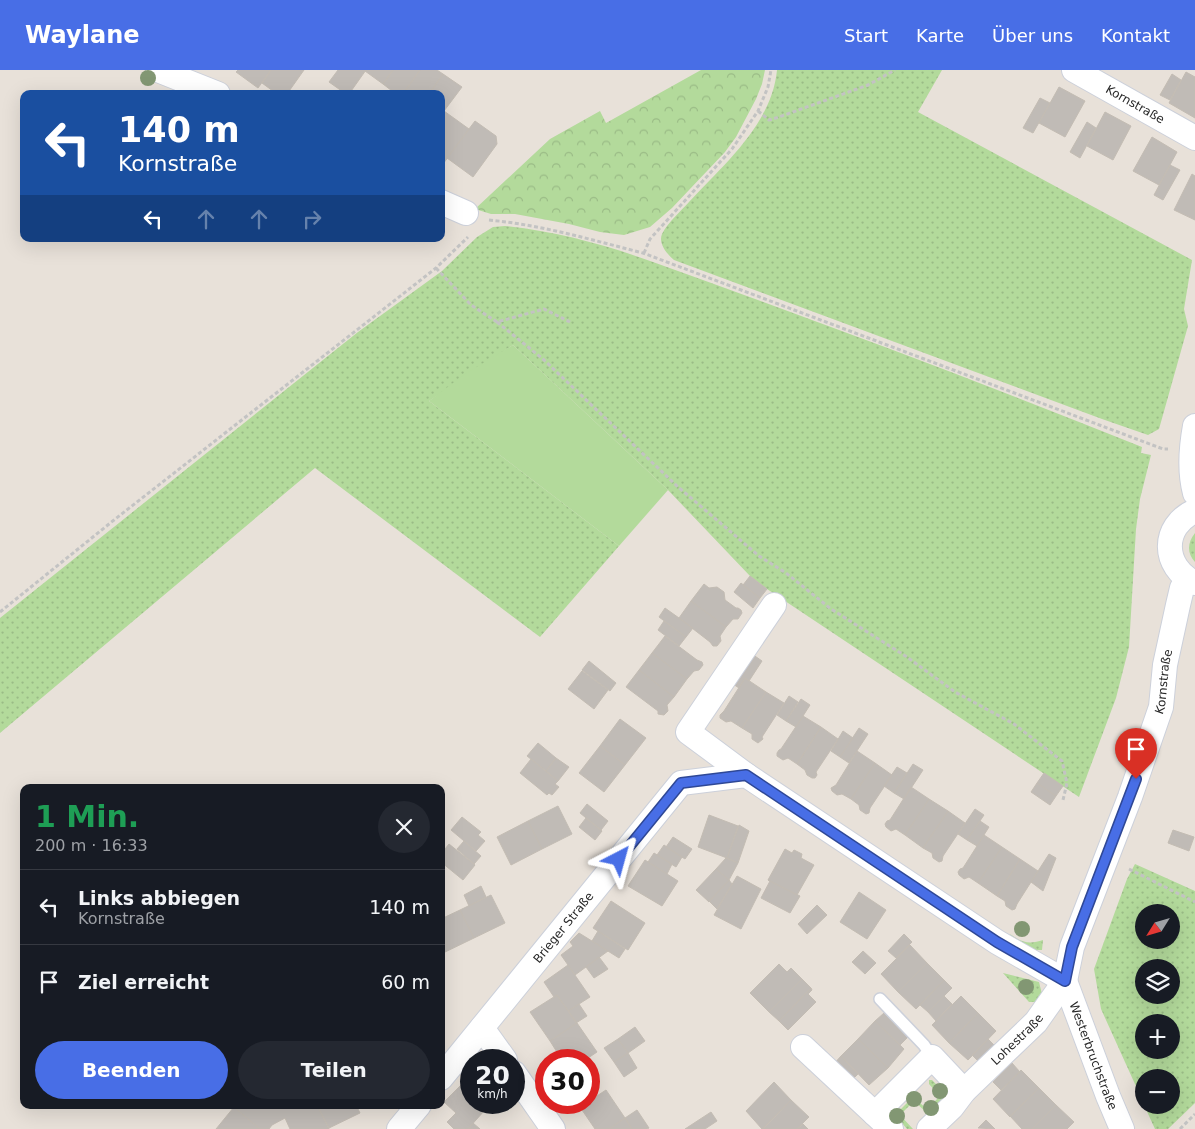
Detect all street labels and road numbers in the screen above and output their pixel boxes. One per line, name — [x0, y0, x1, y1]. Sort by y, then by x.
street label: Kornstraße — [1103, 82, 1167, 126]
street label: Kornstraße — [1152, 648, 1175, 716]
street label: Brieger Straße — [530, 889, 596, 966]
street label: Westerbruchstraße — [1066, 1000, 1120, 1112]
street label: Lohestraße — [988, 1011, 1046, 1068]

